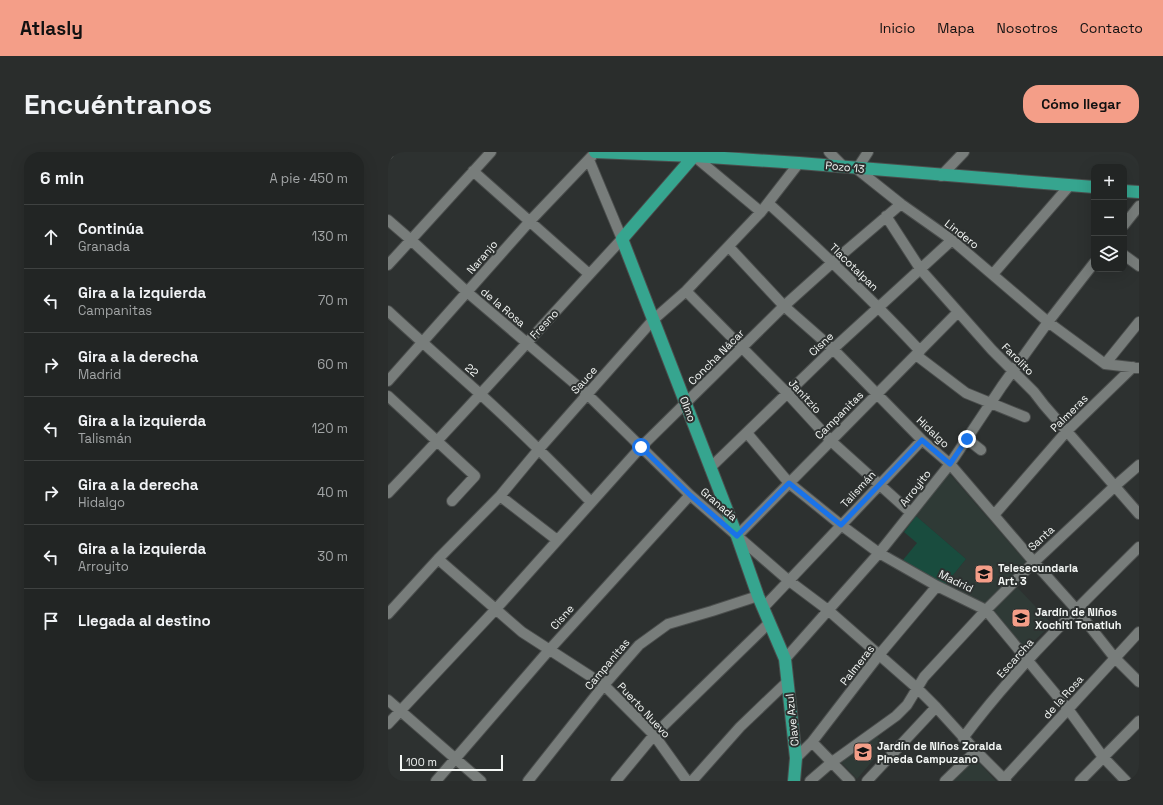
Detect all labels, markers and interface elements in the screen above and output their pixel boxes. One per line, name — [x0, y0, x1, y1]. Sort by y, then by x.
text: Atlasly — [20, 16, 83, 41]
text: Inicio — [879, 19, 915, 37]
text: Mapa — [937, 19, 975, 37]
text: Nosotros — [997, 19, 1058, 37]
text: Contacto — [1080, 19, 1143, 37]
button: Cómo llegar — [1023, 85, 1139, 123]
text: Encuéntranos — [24, 86, 212, 122]
street label: Pozo 13 — [825, 158, 866, 176]
map controls — [1091, 164, 1127, 272]
button: + — [1091, 164, 1127, 200]
text: 6 min — [40, 167, 84, 189]
text: A pie · 450 m — [270, 170, 348, 187]
button: − — [1091, 200, 1127, 236]
street label: Lindero — [942, 216, 982, 252]
text: Continúa — [78, 219, 144, 238]
icon: ahead — [40, 226, 62, 248]
text: 130 m — [312, 228, 348, 245]
button: layers — [1091, 236, 1127, 272]
street label: Naranjo — [464, 237, 501, 277]
text: Granada — [78, 238, 130, 255]
street label: Tlacotalpan — [827, 240, 881, 294]
text: Gira a la izquierda — [78, 283, 206, 302]
street label: de la Rosa — [478, 284, 529, 330]
icon: left — [40, 290, 62, 312]
text: 70 m — [318, 292, 348, 309]
text: Campanitas — [78, 302, 152, 319]
street label: Fresno — [527, 306, 561, 342]
street label: Concha Nácar — [685, 326, 747, 388]
street label: Cisne — [806, 329, 836, 359]
street label: Farolito — [999, 340, 1037, 378]
text: Gira a la derecha — [78, 347, 198, 366]
icon: right — [40, 354, 62, 376]
text: 60 m — [317, 356, 348, 373]
street label: 22 — [462, 360, 482, 380]
street label: Sauce — [568, 363, 600, 397]
text: Madrid — [78, 366, 121, 383]
street label: Janitzio — [785, 376, 825, 416]
street label: Campanitas — [812, 388, 866, 442]
street label: Palmeras — [1047, 391, 1091, 435]
street label: Olmo — [677, 394, 699, 424]
text: Gira a la izquierda — [78, 411, 206, 430]
street label: Hidalgo — [914, 413, 953, 451]
icon: left — [40, 418, 62, 440]
text: 120 m — [312, 420, 348, 437]
text: Talismán — [78, 430, 132, 447]
route end — [958, 430, 976, 448]
route start — [632, 438, 650, 456]
street label: Arroyito — [896, 467, 934, 509]
street label: Talismán — [837, 468, 879, 510]
text: Gira a la derecha — [78, 475, 198, 494]
icon: right — [40, 482, 62, 504]
text: 40 m — [317, 484, 348, 501]
street label: Granada — [698, 484, 741, 524]
text: Hidalgo — [78, 494, 125, 511]
street label: Santa — [1025, 522, 1058, 554]
text: Gira a la izquierda — [78, 539, 206, 558]
icon: left — [40, 546, 62, 568]
text: 30 m — [317, 548, 348, 565]
text: Arroyito — [78, 558, 129, 575]
place label: Telesecundaria Art. 3 — [998, 561, 1079, 588]
school or university icon: Telesecundaria Art. 3 — [973, 563, 995, 585]
street label: Madrid — [936, 567, 976, 595]
street label: Cisne — [547, 602, 577, 632]
place label: Jardín de Niños Xochitl Tonatiuh — [1035, 605, 1122, 632]
school or university icon: Jardín de Niños Xochitl Tonatiuh — [1010, 607, 1032, 629]
icon: arrive — [40, 610, 62, 632]
text: Llegada al destino — [78, 611, 211, 630]
street label: Campanitas — [581, 635, 633, 693]
street label: Escarcha — [994, 635, 1037, 681]
street label: Palmeras — [837, 642, 877, 688]
street label: de la Rosa — [1040, 672, 1087, 722]
street label: Puerto Nuevo — [615, 679, 674, 741]
street label: Clave Azul — [782, 693, 802, 747]
place label: Jardín de Niños Zoraida Pineda Campuzano — [877, 739, 1002, 766]
school or university icon: Jardín de Niños Zoraida Pineda Campuzano — [852, 741, 874, 763]
scale bar — [400, 753, 503, 772]
text: 100 m — [406, 755, 437, 769]

